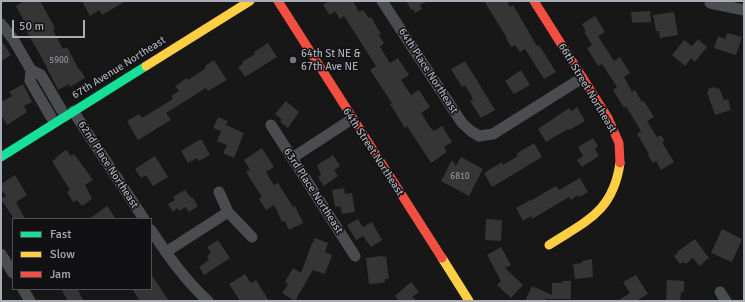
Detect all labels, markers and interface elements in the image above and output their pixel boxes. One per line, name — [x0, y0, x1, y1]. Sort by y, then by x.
scale bar — [14, 12, 87, 38]
text: 50 m — [19, 19, 44, 34]
street label: 64th Place Northeast — [395, 26, 461, 116]
street label: 67th Avenue Northeast — [70, 34, 168, 102]
street label: 66th Street Northeast — [555, 41, 619, 135]
place label: 64th St NE & 67th Ave NE — [301, 47, 360, 73]
marker: 64th St NE & 67th Ave NE — [288, 55, 298, 65]
house number: 5900 — [49, 56, 69, 66]
street label: 64th Street Northeast — [340, 106, 406, 198]
street label: 62nd Place Northeast — [75, 119, 141, 211]
street label: 63rd Place Northeast — [280, 146, 346, 236]
house number: 6810 — [450, 172, 470, 182]
legend — [12, 218, 152, 290]
text: Fast — [50, 227, 71, 242]
text: Slow — [50, 247, 75, 262]
text: Jam — [50, 267, 71, 282]

